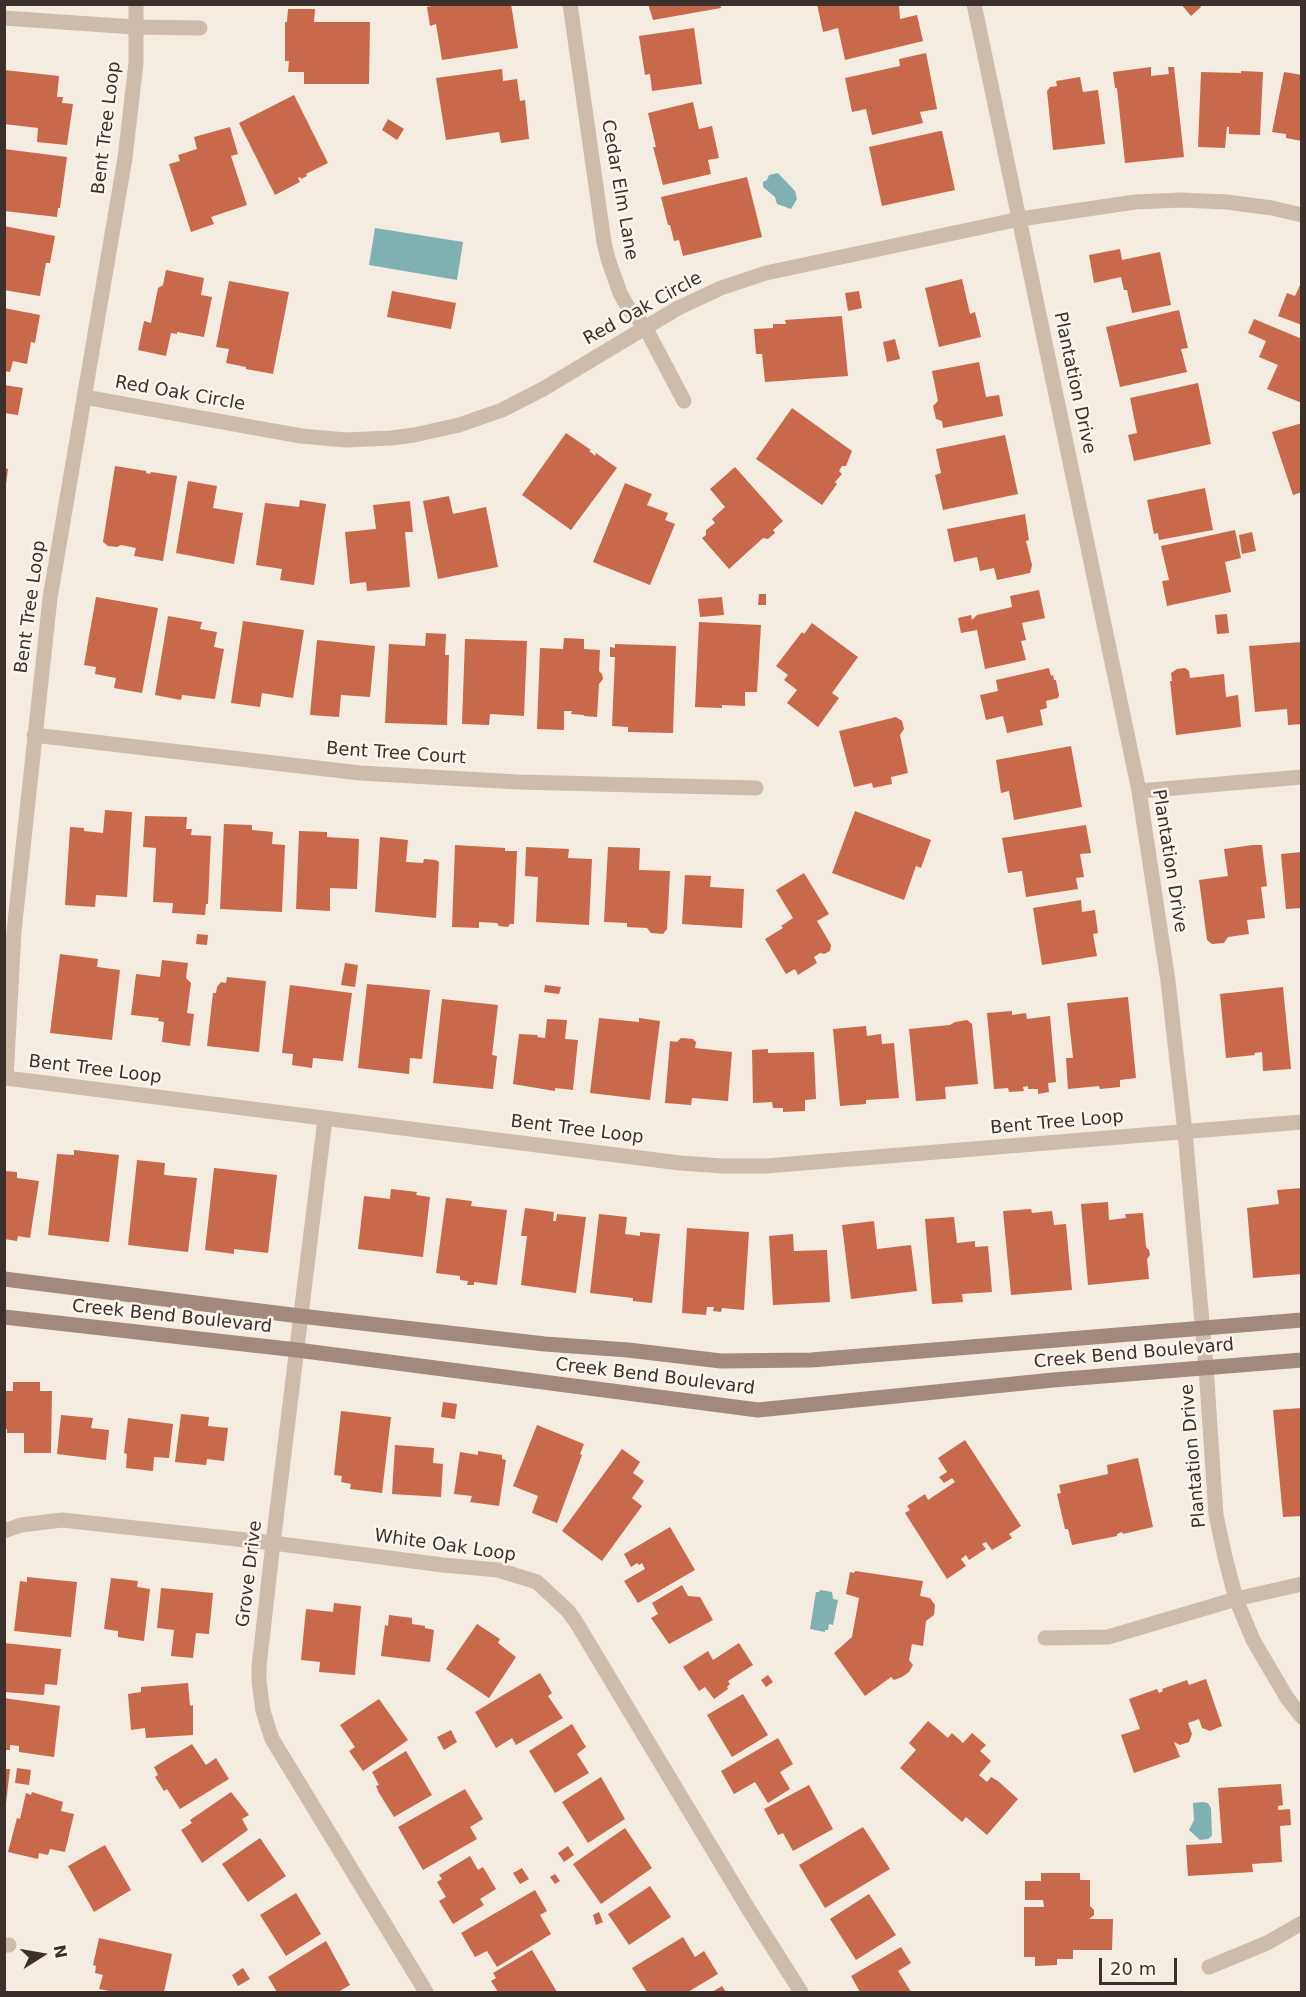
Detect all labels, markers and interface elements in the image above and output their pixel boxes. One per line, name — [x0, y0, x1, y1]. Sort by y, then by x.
street label: Bent Tree Loop — [88, 60, 126, 196]
street label: Cedar Elm Lane — [596, 118, 642, 262]
street label: Red Oak Circle — [580, 268, 706, 350]
street label: Plantation Drive — [1048, 310, 1100, 456]
street label: Red Oak Circle — [113, 372, 247, 416]
street label: Bent Tree Loop — [11, 539, 51, 675]
street label: Bent Tree Court — [325, 738, 467, 770]
street label: Plantation Drive — [1147, 788, 1191, 934]
street label: Bent Tree Loop — [27, 1051, 163, 1089]
street label: Bent Tree Loop — [989, 1106, 1125, 1140]
street label: Bent Tree Loop — [509, 1111, 645, 1149]
street label: Creek Bend Boulevard — [71, 1296, 273, 1338]
street label: Creek Bend Boulevard — [1033, 1334, 1235, 1374]
street label: Creek Bend Boulevard — [554, 1354, 756, 1400]
street label: Plantation Drive — [1177, 1383, 1211, 1529]
street label: Grove Drive — [233, 1519, 267, 1629]
street label: White Oak Loop — [373, 1525, 517, 1567]
north arrow — [12, 1925, 72, 1985]
text: N — [50, 1943, 71, 1960]
scale bar — [1102, 1946, 1180, 1984]
text: 20 m — [1110, 1958, 1156, 1979]

